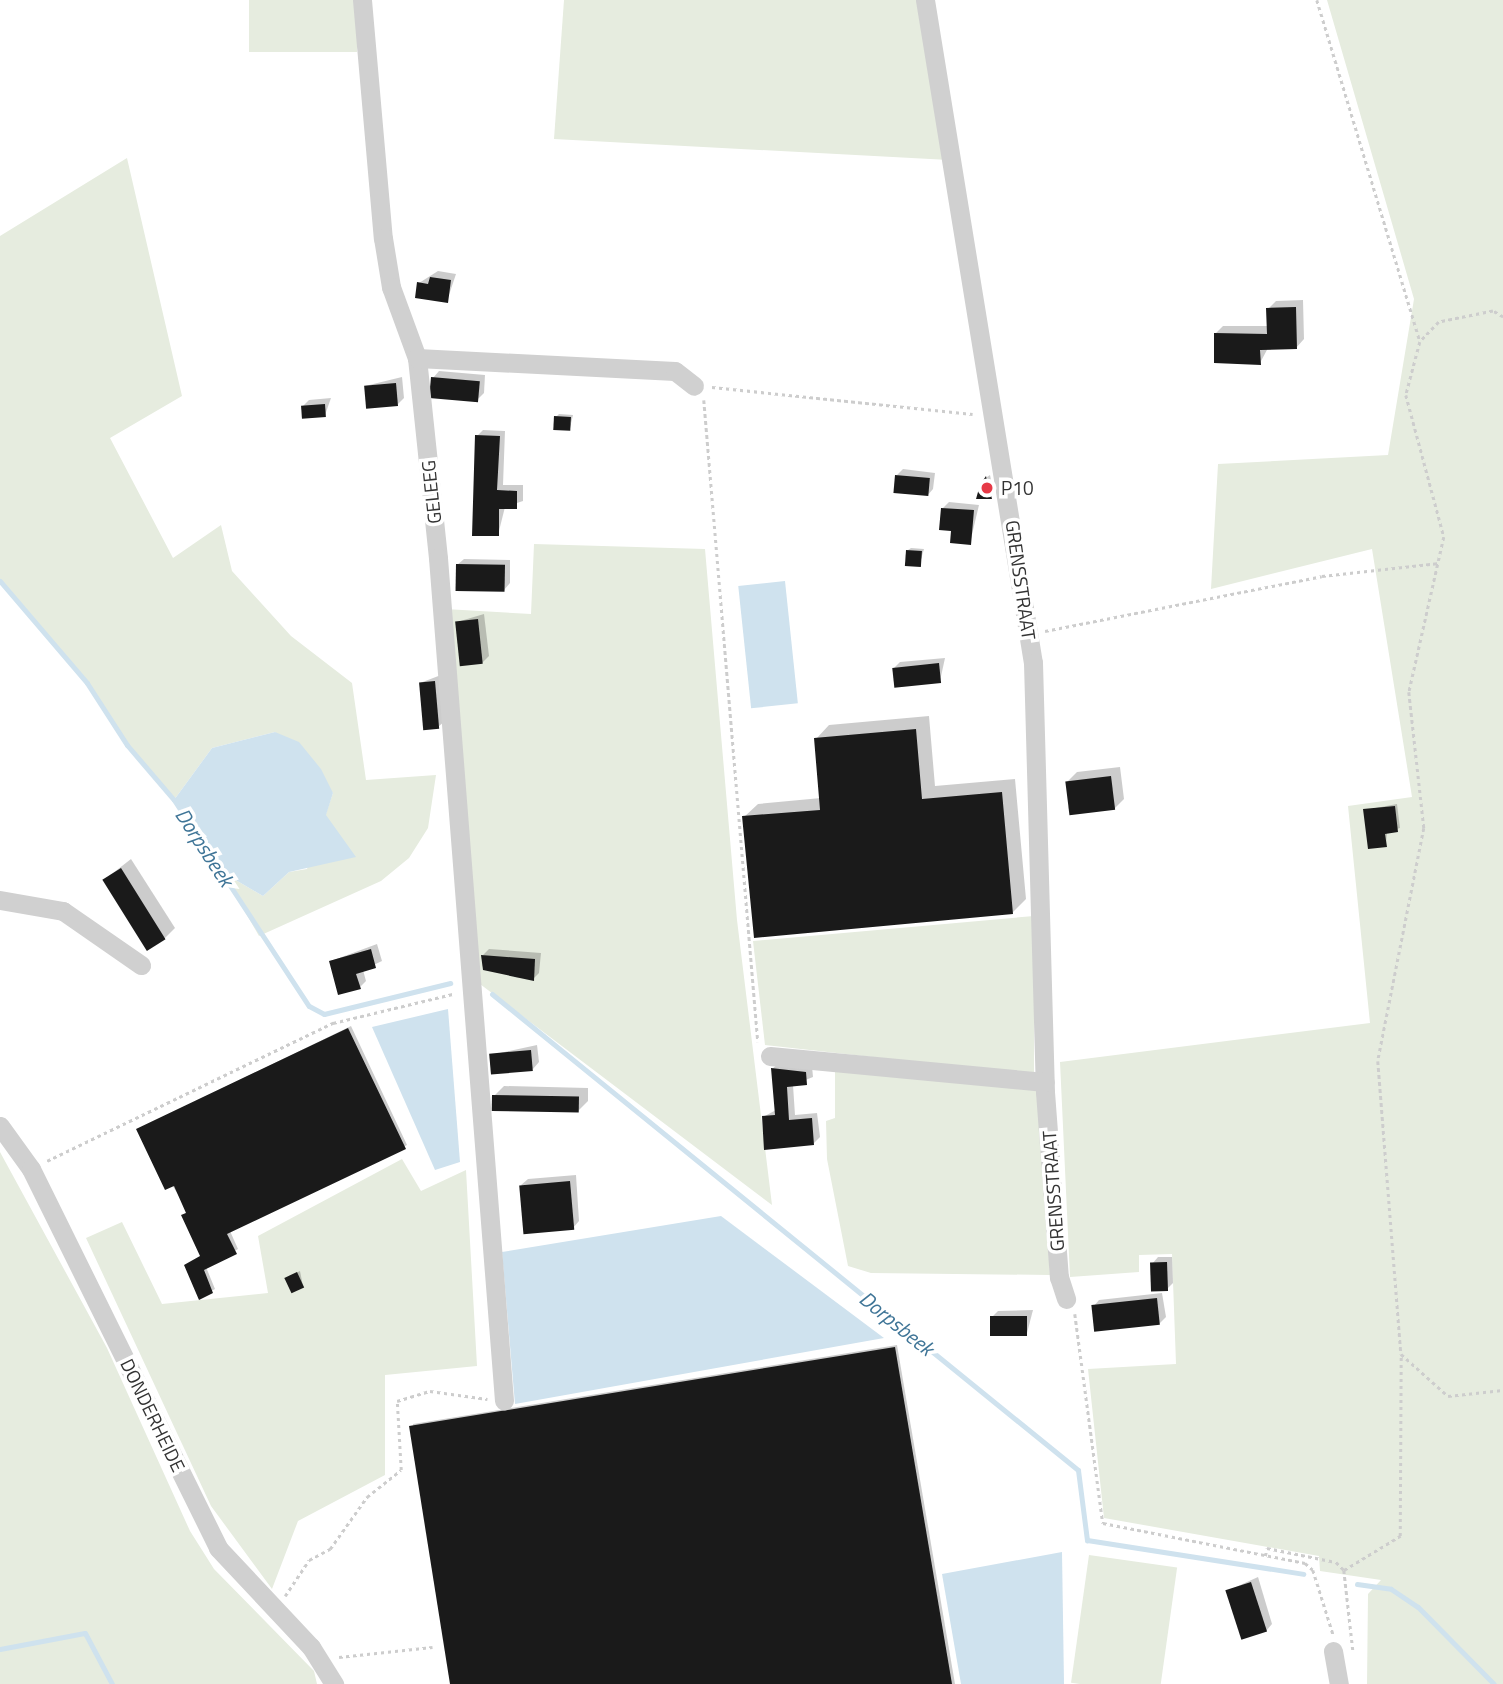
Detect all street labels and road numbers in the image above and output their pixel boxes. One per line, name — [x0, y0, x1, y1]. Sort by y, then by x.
street label: GELEEG — [416, 459, 446, 525]
street label: GRENSSTRAAT — [1001, 519, 1041, 641]
street label: GRENSSTRAAT — [1037, 1130, 1069, 1252]
street label: DONDERHEIDE — [116, 1355, 190, 1475]

